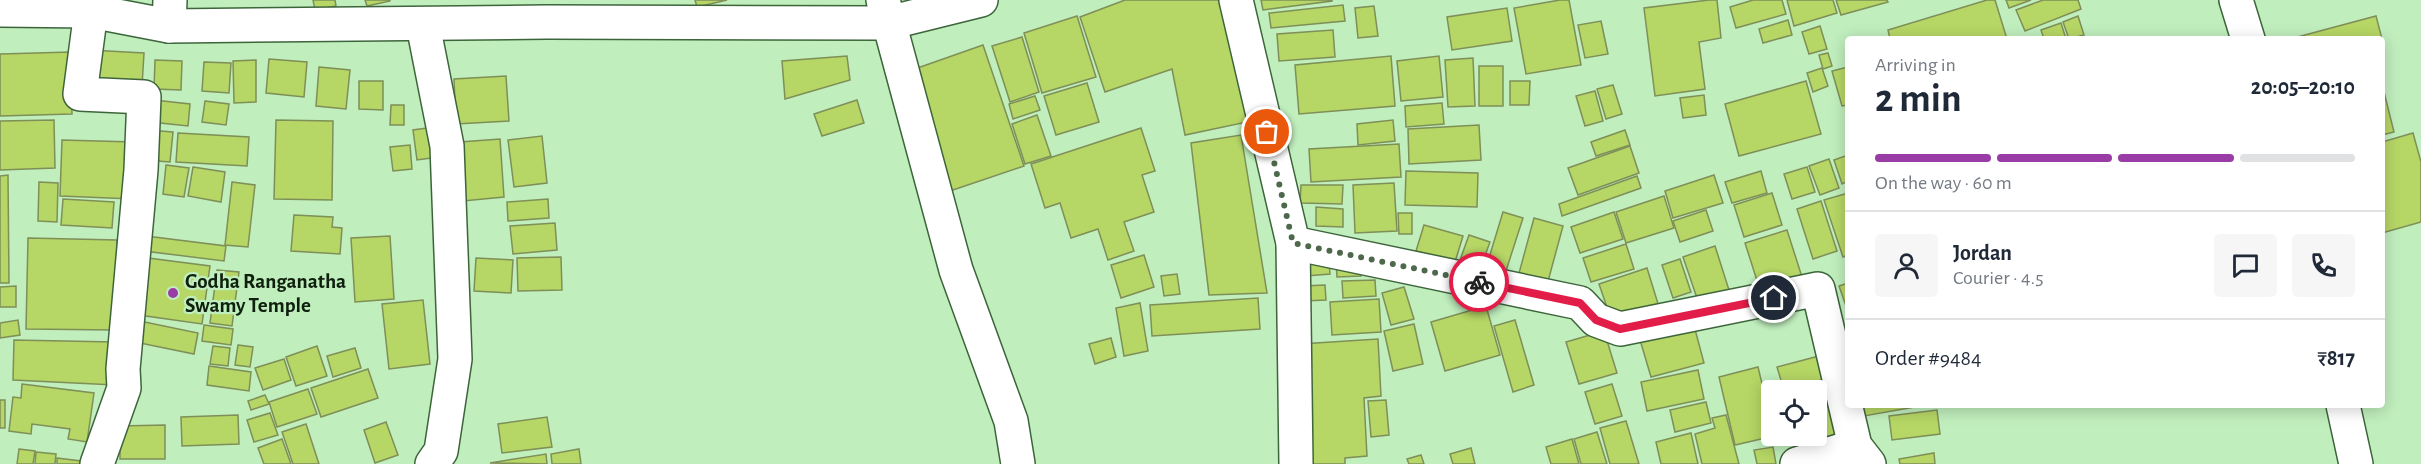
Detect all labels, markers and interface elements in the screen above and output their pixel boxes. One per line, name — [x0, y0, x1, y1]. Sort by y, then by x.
text: Arriving in — [1875, 55, 1956, 75]
text: 20:05–20:10 — [2251, 76, 2355, 98]
text: 2 min — [1875, 80, 1962, 119]
pin — [1241, 106, 1292, 157]
icon: bag — [1250, 115, 1283, 148]
text: On the way · 60 m — [1875, 173, 2012, 193]
button: person — [1875, 234, 1938, 297]
button: chat — [2214, 234, 2277, 297]
button: phone — [2292, 234, 2355, 297]
text: Jordan — [1953, 242, 2012, 264]
courier — [1449, 252, 1509, 312]
icon: bike — [1463, 266, 1496, 299]
text: Courier · 4.5 — [1953, 268, 2044, 288]
place label: Godha Ranganatha Swamy Temple — [185, 271, 346, 316]
pin — [1748, 272, 1799, 323]
icon: home — [1757, 281, 1790, 314]
marker: Godha Ranganatha Swamy Temple — [166, 286, 180, 300]
text: Order #9484 — [1875, 347, 1982, 369]
text: ₹817 — [2318, 347, 2355, 369]
map controls — [1761, 380, 1827, 446]
button: locate — [1761, 380, 1827, 446]

